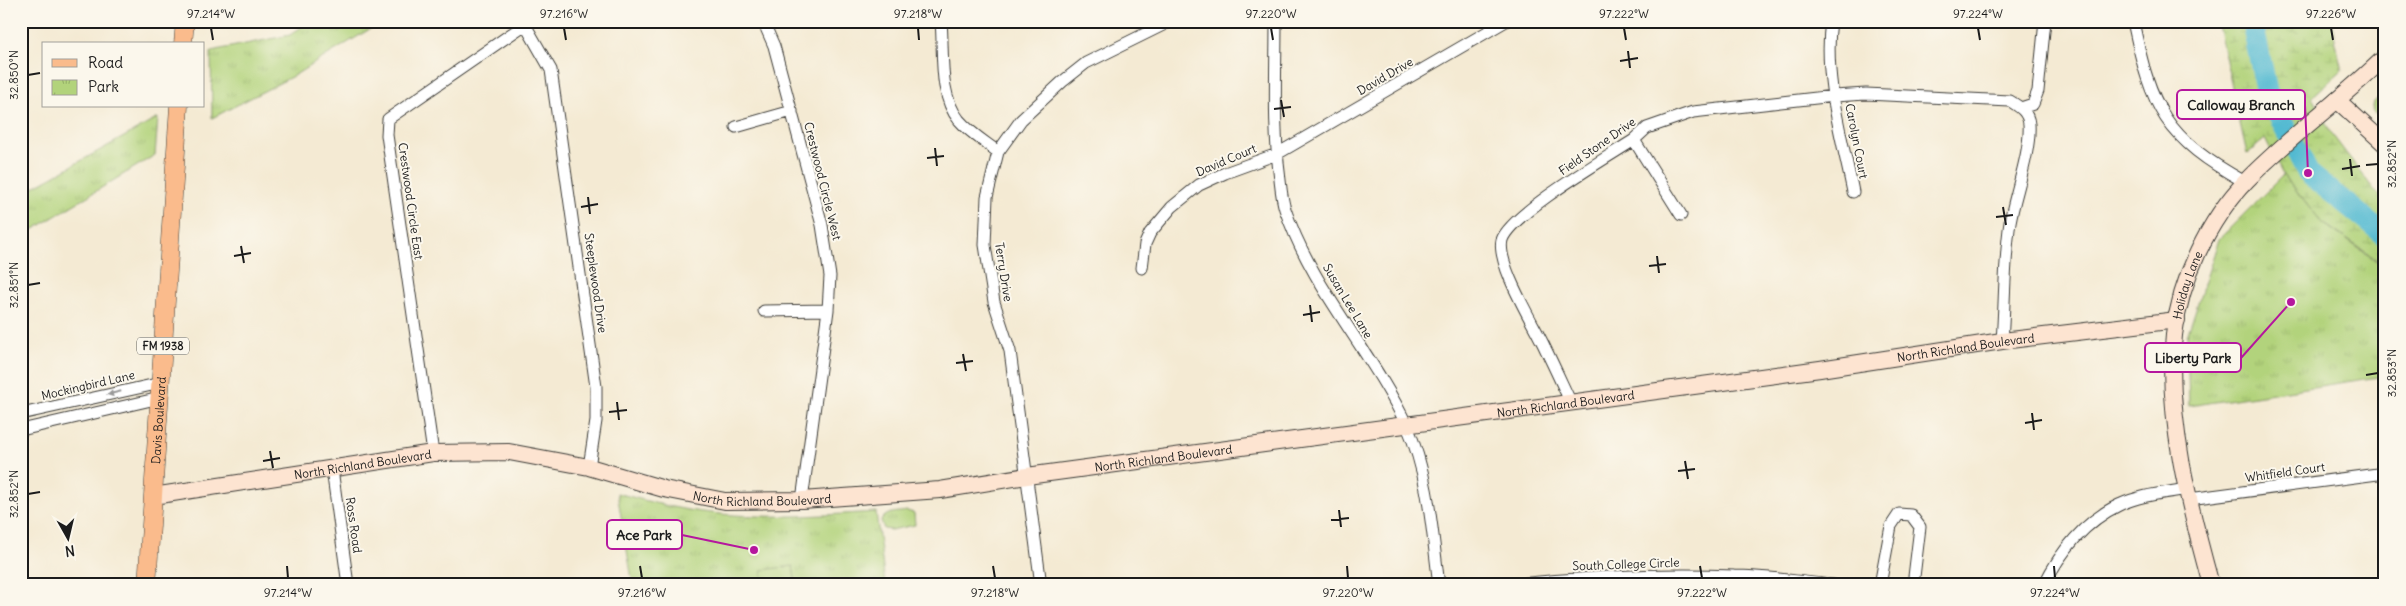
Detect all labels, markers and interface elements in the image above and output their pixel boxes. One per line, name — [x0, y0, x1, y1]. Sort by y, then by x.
text: 97.214°W — [187, 6, 235, 21]
text: 97.216°W — [540, 6, 588, 21]
text: 97.218°W — [894, 6, 942, 21]
text: 97.220°W — [1245, 6, 1297, 21]
text: 97.222°W — [1599, 6, 1649, 21]
text: 97.224°W — [1953, 6, 2003, 21]
text: 97.226°W — [2306, 6, 2356, 21]
legend — [42, 42, 205, 108]
text: 32.850°N — [6, 50, 21, 100]
text: Road — [88, 53, 123, 72]
street label: David Drive — [1354, 54, 1416, 98]
text: Park — [88, 77, 119, 96]
callout: Calloway Branch — [2177, 90, 2305, 119]
text: Calloway Branch — [2187, 96, 2295, 114]
street label: Carolyn Court — [1842, 102, 1872, 180]
street label: Field Stone Drive — [1556, 114, 1638, 178]
street label: Crestwood Circle West — [801, 120, 845, 242]
text: 32.852°N — [2384, 140, 2399, 188]
street label: David Court — [1193, 141, 1259, 179]
street label: Crestwood Circle East — [395, 142, 427, 260]
street label: Steeplewood Drive — [582, 232, 610, 334]
street label: Terry Drive — [992, 241, 1016, 303]
street label: Holiday Lane — [2169, 248, 2205, 320]
street label: Susan Lee Lane — [1320, 261, 1376, 341]
text: 32.851°N — [6, 262, 21, 308]
street label: North Richland Boulevard — [1896, 330, 2035, 365]
road number: FM 1938 — [137, 338, 189, 354]
callout: Liberty Park — [2145, 343, 2241, 372]
text: Liberty Park — [2155, 349, 2231, 367]
text: 32.853°N — [2384, 349, 2399, 397]
street label: Mockingbird Lane — [40, 367, 136, 403]
street label: Davis Boulevard — [148, 376, 168, 465]
street label: North Richland Boulevard — [1496, 387, 1635, 420]
one-way arrow — [106, 389, 121, 397]
street label: North Richland Boulevard — [1093, 441, 1233, 474]
street label: North Richland Boulevard — [293, 446, 432, 482]
street label: Whitfield Court — [2244, 459, 2326, 485]
text: 32.852°N — [6, 470, 21, 518]
street label: North Richland Boulevard — [692, 487, 832, 509]
street label: Ross Road — [343, 496, 365, 554]
north arrow — [42, 514, 92, 564]
callout: Ace Park — [607, 520, 682, 549]
text: Ace Park — [616, 526, 672, 544]
text: N — [64, 541, 76, 560]
street label: South College Circle — [1572, 555, 1680, 573]
text: 97.214°W — [264, 585, 312, 600]
text: 97.216°W — [618, 585, 666, 600]
text: 97.218°W — [971, 585, 1019, 600]
text: 97.220°W — [1322, 585, 1374, 600]
text: 97.222°W — [1677, 585, 1727, 600]
text: 97.224°W — [2030, 585, 2080, 600]

